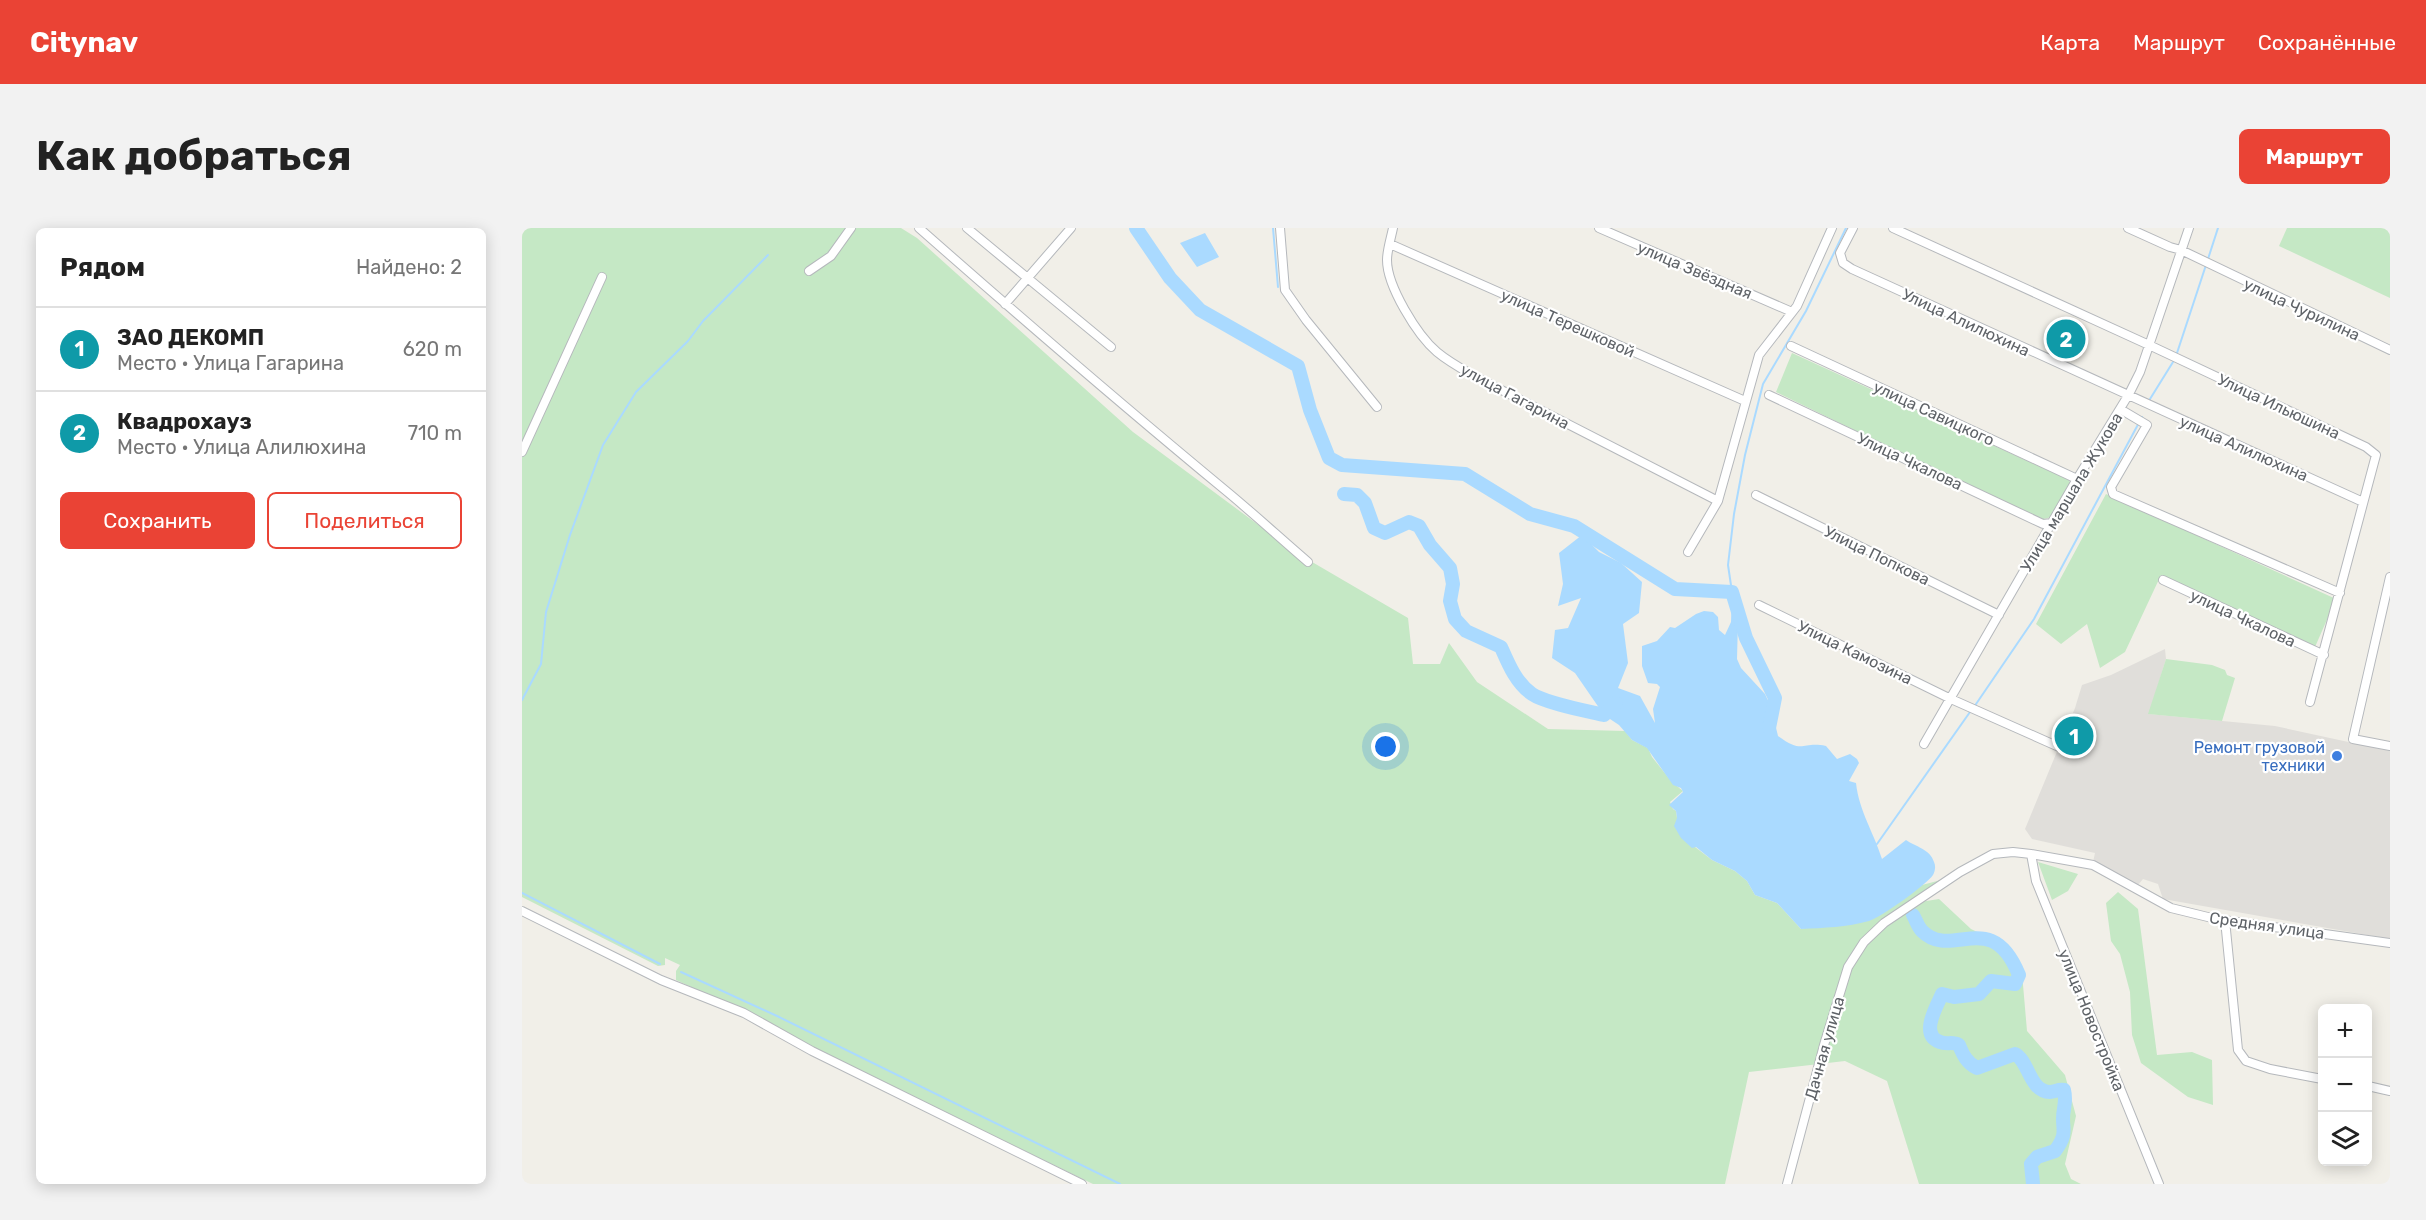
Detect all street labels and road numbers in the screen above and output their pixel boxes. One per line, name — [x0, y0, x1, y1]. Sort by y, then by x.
street label: улица Звёздная — [1635, 238, 1755, 303]
street label: улица Чурилина — [2241, 274, 2363, 345]
street label: улица Терешковой — [1498, 285, 1638, 362]
street label: Улица Алилюхина — [1899, 285, 2033, 360]
street label: улица Гагарина — [1457, 360, 1573, 433]
street label: Улица Ильюшина — [2215, 370, 2343, 443]
street label: улица Савицкого — [1870, 377, 1997, 450]
street label: Улица маршала Жукова — [2016, 409, 2127, 575]
street label: улица Алилюхина — [2177, 412, 2311, 485]
street label: Улица Чкалова — [1854, 429, 1965, 494]
street label: Улица Попкова — [1821, 522, 1933, 589]
street label: улица Чкалова — [2187, 586, 2299, 651]
street label: Улица Камозина — [1794, 616, 1915, 688]
street label: Средняя улица — [2208, 908, 2326, 943]
street label: улица Новостройка — [2054, 946, 2129, 1094]
street label: Дачная улица — [1801, 994, 1848, 1102]

